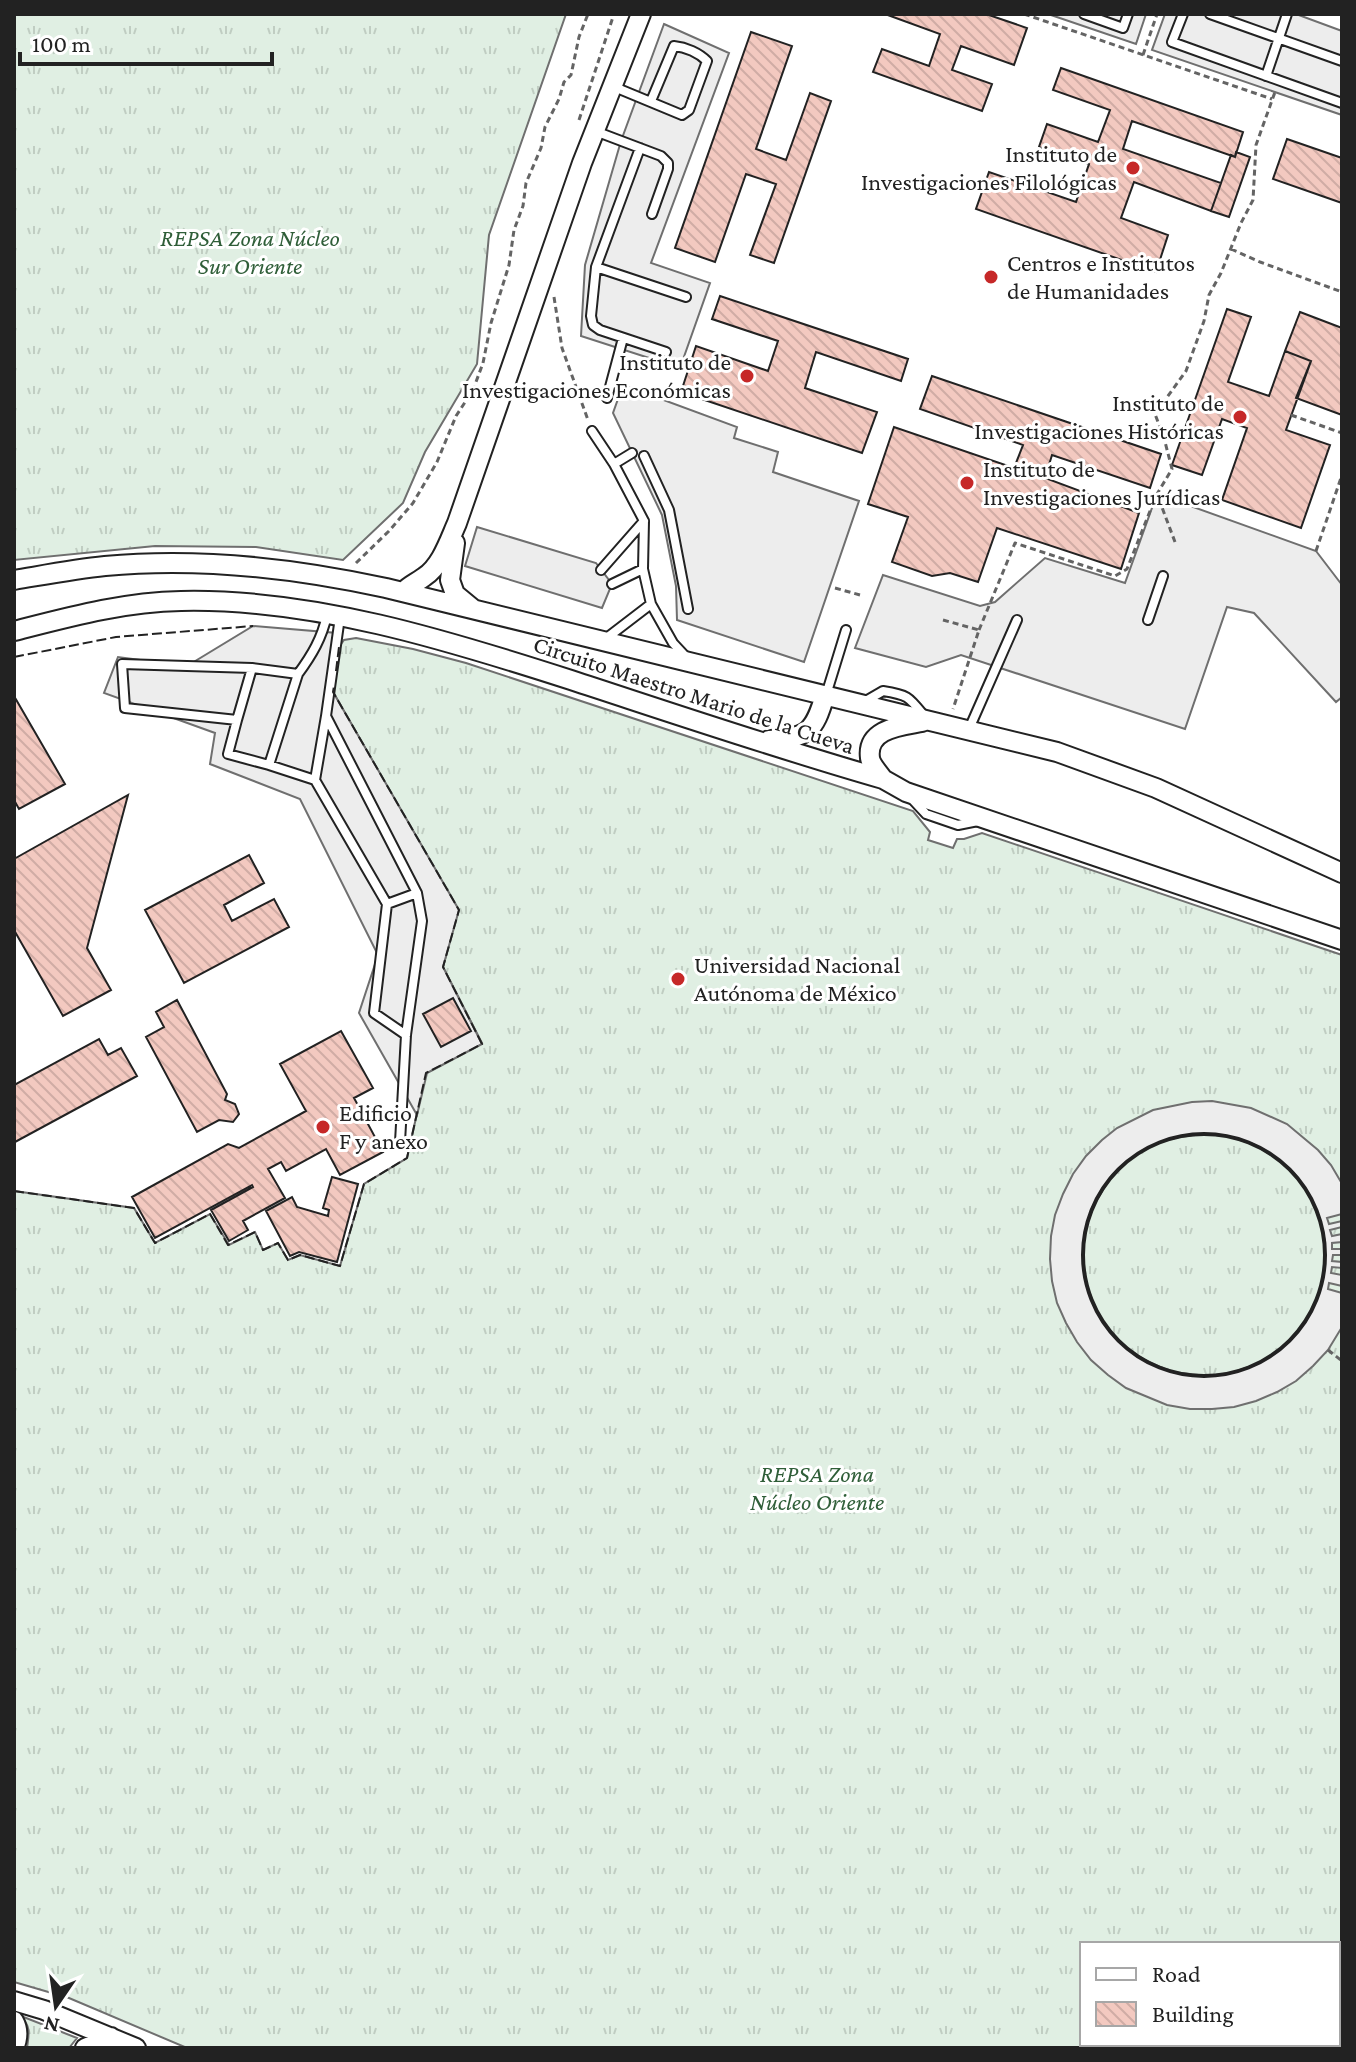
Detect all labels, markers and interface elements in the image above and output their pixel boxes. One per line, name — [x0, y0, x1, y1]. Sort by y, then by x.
scale bar — [20, 16, 272, 66]
text: 100 m — [32, 30, 91, 57]
place label: Instituto de Investigaciones Filológicas — [861, 140, 1117, 195]
marker: Instituto de Investigaciones Filológicas — [1124, 159, 1142, 177]
park label: REPSA Zona Núcleo Sur Oriente — [160, 224, 340, 279]
place label: Centros e Institutos de Humanidades — [1007, 249, 1195, 304]
marker: Centros e Institutos de Humanidades — [982, 268, 1000, 286]
place label: Instituto de Investigaciones Económicas — [462, 348, 731, 403]
marker: Instituto de Investigaciones Económicas — [738, 367, 756, 385]
place label: Instituto de Investigaciones Históricas — [974, 389, 1224, 444]
marker: Instituto de Investigaciones Históricas — [1231, 408, 1249, 426]
place label: Instituto de Investigaciones Jurídicas — [983, 455, 1220, 510]
marker: Instituto de Investigaciones Jurídicas — [958, 474, 976, 492]
street label: Circuito Maestro Mario de la Cueva — [530, 630, 858, 759]
place label: Universidad Nacional Autónoma de México — [694, 951, 900, 1006]
marker: Universidad Nacional Autónoma de México — [669, 970, 687, 988]
place label: Edificio F y anexo — [339, 1099, 428, 1154]
marker: Edificio F y anexo — [314, 1118, 332, 1136]
park label: REPSA Zona Núcleo Oriente — [750, 1460, 884, 1515]
legend — [1080, 1942, 1340, 2046]
text: Road — [1152, 1960, 1201, 1987]
north arrow — [16, 1966, 96, 2046]
text: Building — [1152, 2000, 1234, 2027]
text: N — [41, 2011, 62, 2039]

